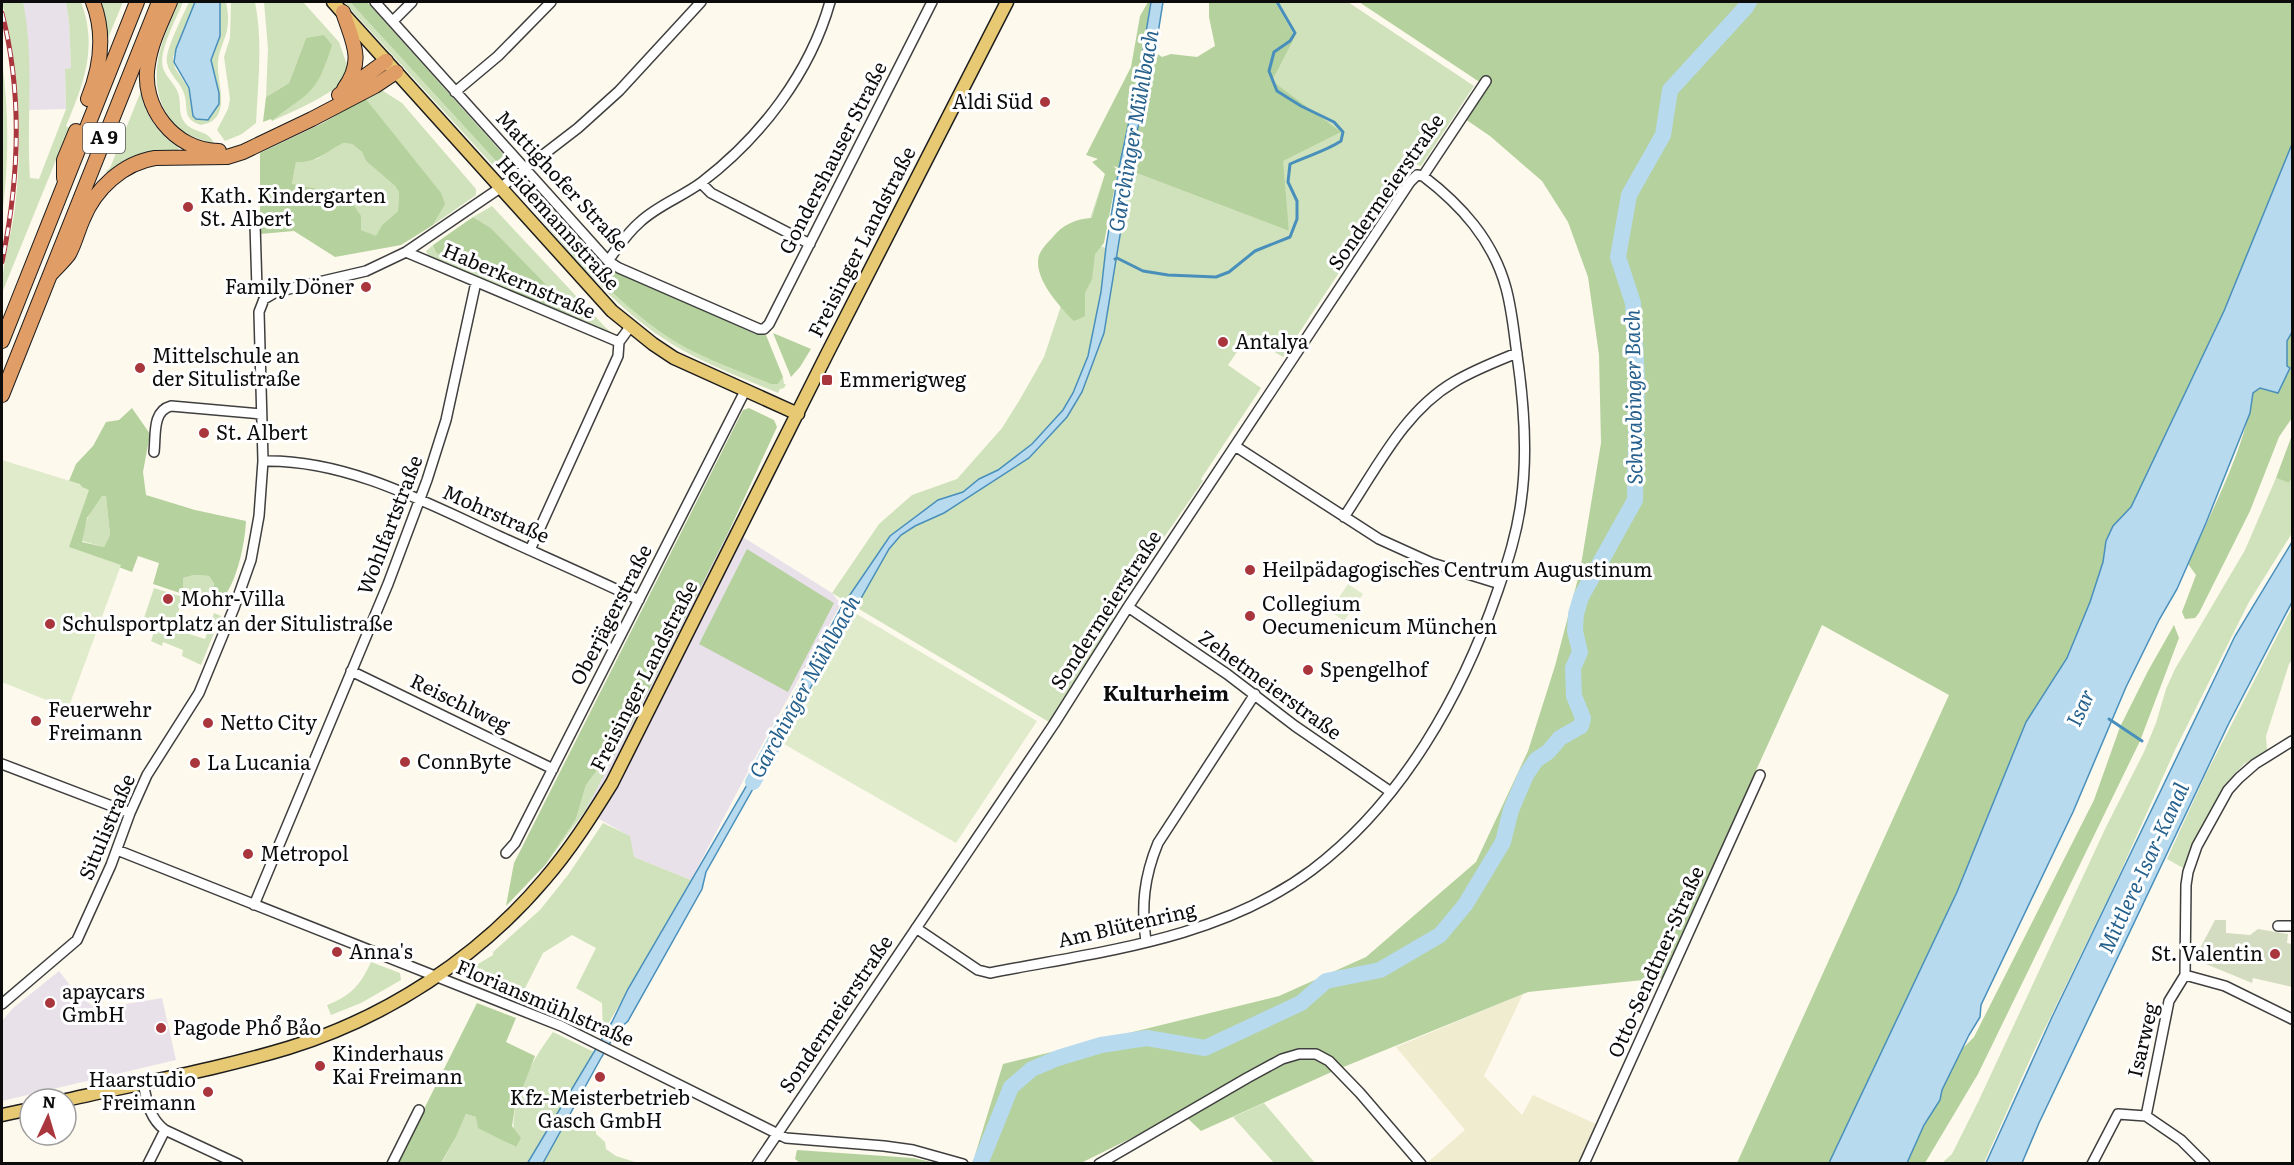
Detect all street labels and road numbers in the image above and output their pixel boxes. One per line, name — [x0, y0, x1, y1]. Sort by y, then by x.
street label: Gondershauser Straße — [770, 55, 893, 259]
street label: Mattighofer Straße — [490, 102, 637, 257]
street label: Sondermeierstraße — [1319, 107, 1450, 275]
road number: A 9 — [83, 123, 125, 153]
street label: Freisinger Landstraße — [799, 140, 921, 342]
street label: Heidemannstraße — [491, 148, 628, 296]
street label: Haberkernstraße — [439, 233, 601, 325]
street label: Wohlfartstraße — [348, 450, 429, 598]
street label: Mohrstraße — [439, 475, 555, 549]
street label: Sondermeierstraße — [1041, 523, 1167, 695]
street label: Oberjägerstraße — [561, 538, 658, 690]
street label: Freisinger Landstraße — [581, 574, 703, 776]
street label: Zehetmeierstraße — [1193, 621, 1349, 746]
street label: Reischlweg — [406, 664, 517, 739]
street label: Situlistraße — [69, 769, 141, 884]
street label: Otto-Sendtner-Straße — [1598, 860, 1710, 1062]
street label: Am Blütenring — [1054, 892, 1199, 954]
street label: Sondermeierstraße — [770, 928, 898, 1098]
street label: Floriansmühlstraße — [452, 950, 640, 1052]
street label: Isarweg — [2118, 998, 2164, 1080]

